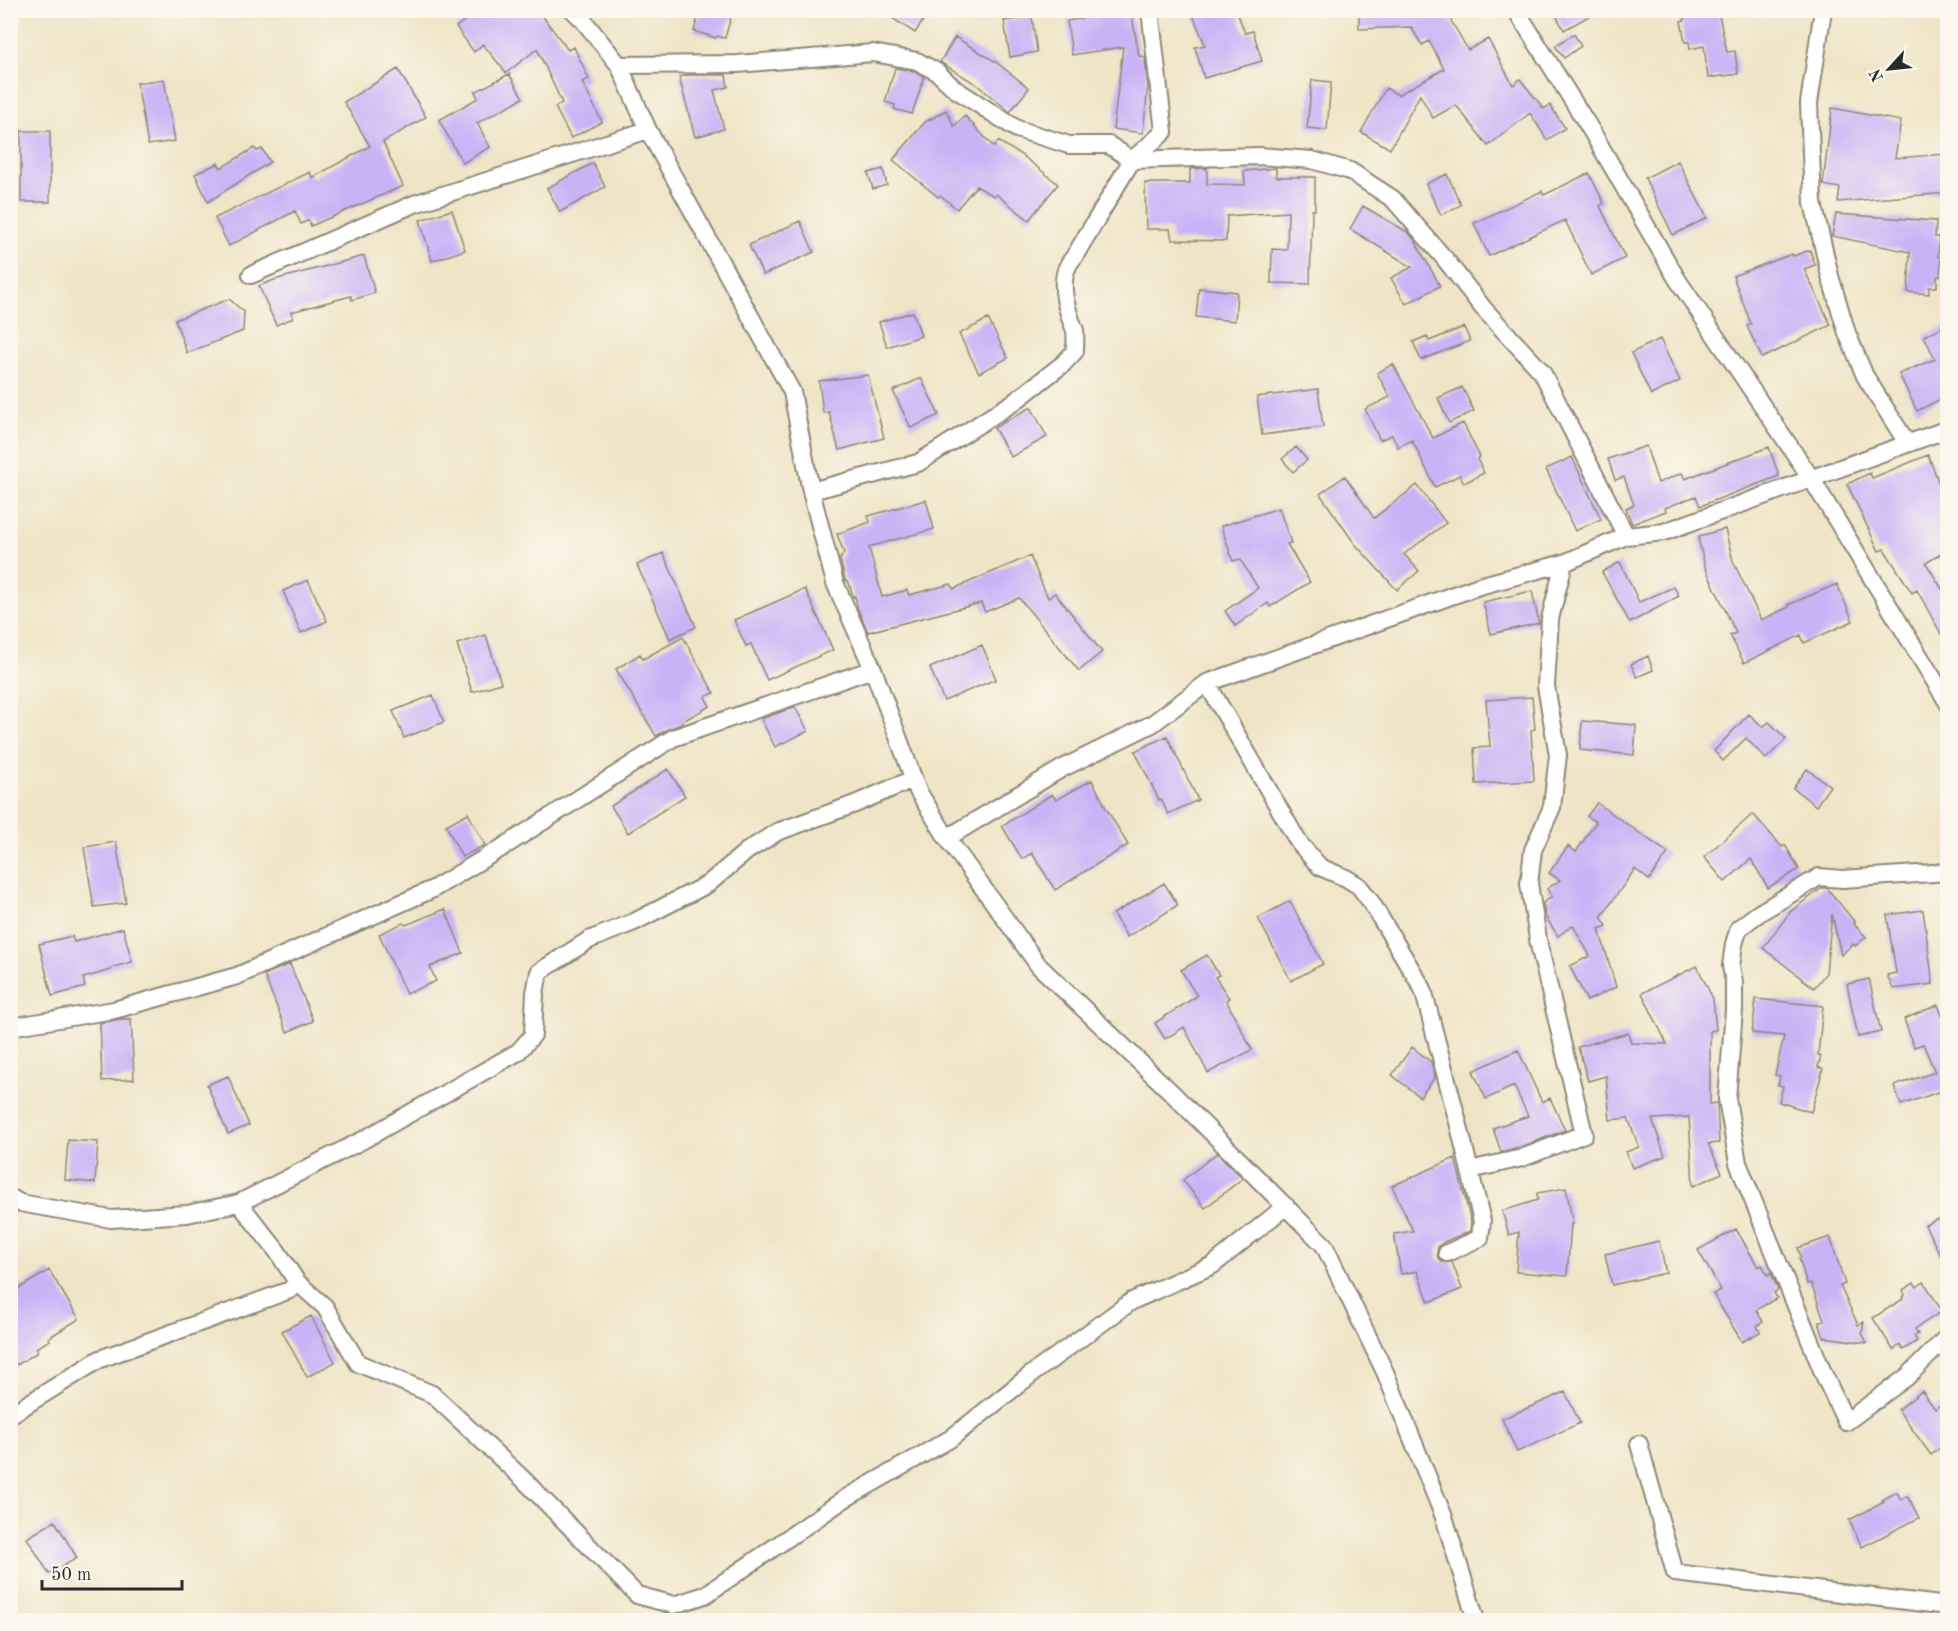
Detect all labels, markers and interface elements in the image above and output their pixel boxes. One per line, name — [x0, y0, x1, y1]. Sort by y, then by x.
north arrow — [1859, 39, 1919, 99]
text: N — [1867, 65, 1887, 84]
scale bar — [42, 1553, 182, 1591]
text: 50 m — [51, 1566, 91, 1584]

